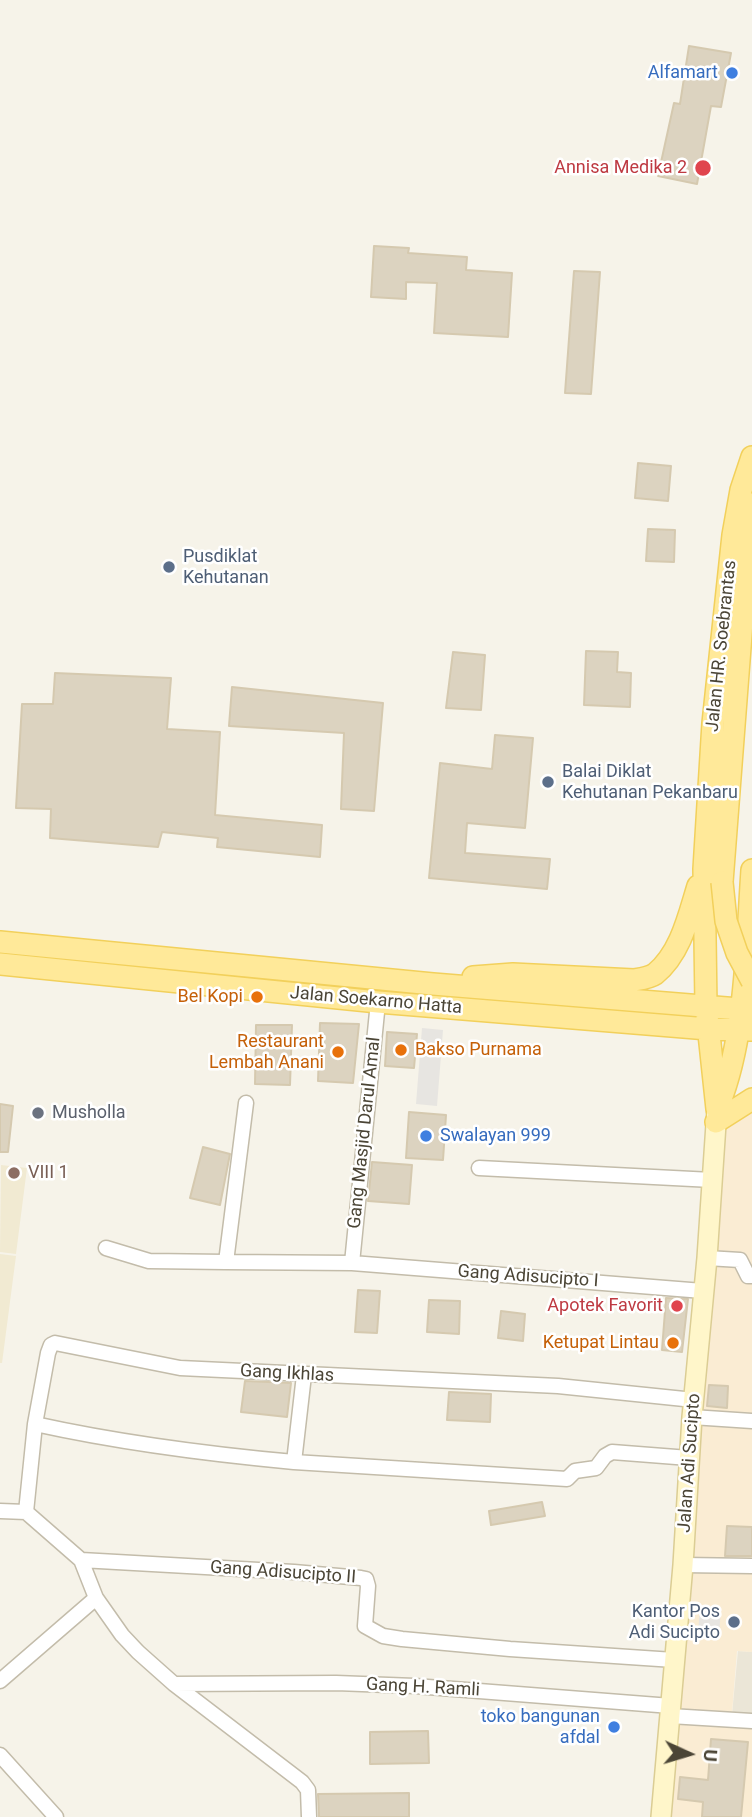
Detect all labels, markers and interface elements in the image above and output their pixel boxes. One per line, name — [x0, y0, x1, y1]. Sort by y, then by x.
place label: Alfamart — [648, 62, 718, 84]
marker: Alfamart — [724, 65, 740, 81]
place label: Annisa Medika 2 — [554, 157, 687, 179]
marker: Annisa Medika 2 — [693, 158, 713, 178]
place label: Pusdiklat Kehutanan — [183, 546, 269, 588]
marker: Pusdiklat Kehutanan — [161, 559, 177, 575]
street label: Jalan HR. Soebrantas — [702, 559, 742, 733]
place label: Balai Diklat Kehutanan Pekanbaru — [562, 761, 738, 804]
marker: Balai Diklat Kehutanan Pekanbaru — [540, 774, 556, 790]
street label: Jalan Soekarno Hatta — [289, 983, 463, 1019]
place label: Bel Kopi — [178, 986, 243, 1008]
marker: Bel Kopi — [249, 989, 265, 1005]
place label: Restaurant Lembah Anani — [209, 1031, 324, 1074]
street label: Gang Masjid Darul Amal — [344, 1036, 386, 1230]
place label: Bakso Purnama — [415, 1039, 542, 1061]
marker: Bakso Purnama — [393, 1042, 409, 1058]
marker: Restaurant Lembah Anani — [330, 1044, 346, 1060]
place label: Musholla — [52, 1102, 126, 1124]
marker: Musholla — [30, 1105, 46, 1121]
place label: Swalayan 999 — [440, 1125, 551, 1147]
marker: Swalayan 999 — [418, 1128, 434, 1144]
place label: VIII 1 — [28, 1162, 69, 1184]
marker: VIII 1 — [6, 1165, 22, 1181]
street label: Gang Adisucipto I — [457, 1261, 599, 1293]
place label: Apotek Favorit — [547, 1295, 663, 1317]
marker: Apotek Favorit — [669, 1298, 685, 1314]
place label: Ketupat Lintau — [543, 1332, 659, 1354]
marker: Ketupat Lintau — [665, 1335, 681, 1351]
street label: Gang Ikhlas — [240, 1361, 334, 1387]
street label: Jalan Adi Sucipto — [674, 1393, 706, 1533]
street label: Gang Adisucipto II — [209, 1557, 357, 1589]
place label: Kantor Pos Adi Sucipto — [629, 1601, 720, 1644]
marker: Kantor Pos Adi Sucipto — [726, 1614, 742, 1630]
street label: Gang H. Ramli — [365, 1674, 481, 1702]
place label: toko bangunan afdal — [481, 1706, 600, 1748]
marker: toko bangunan afdal — [606, 1719, 622, 1735]
north arrow — [654, 1719, 724, 1789]
text: U — [699, 1748, 722, 1763]

